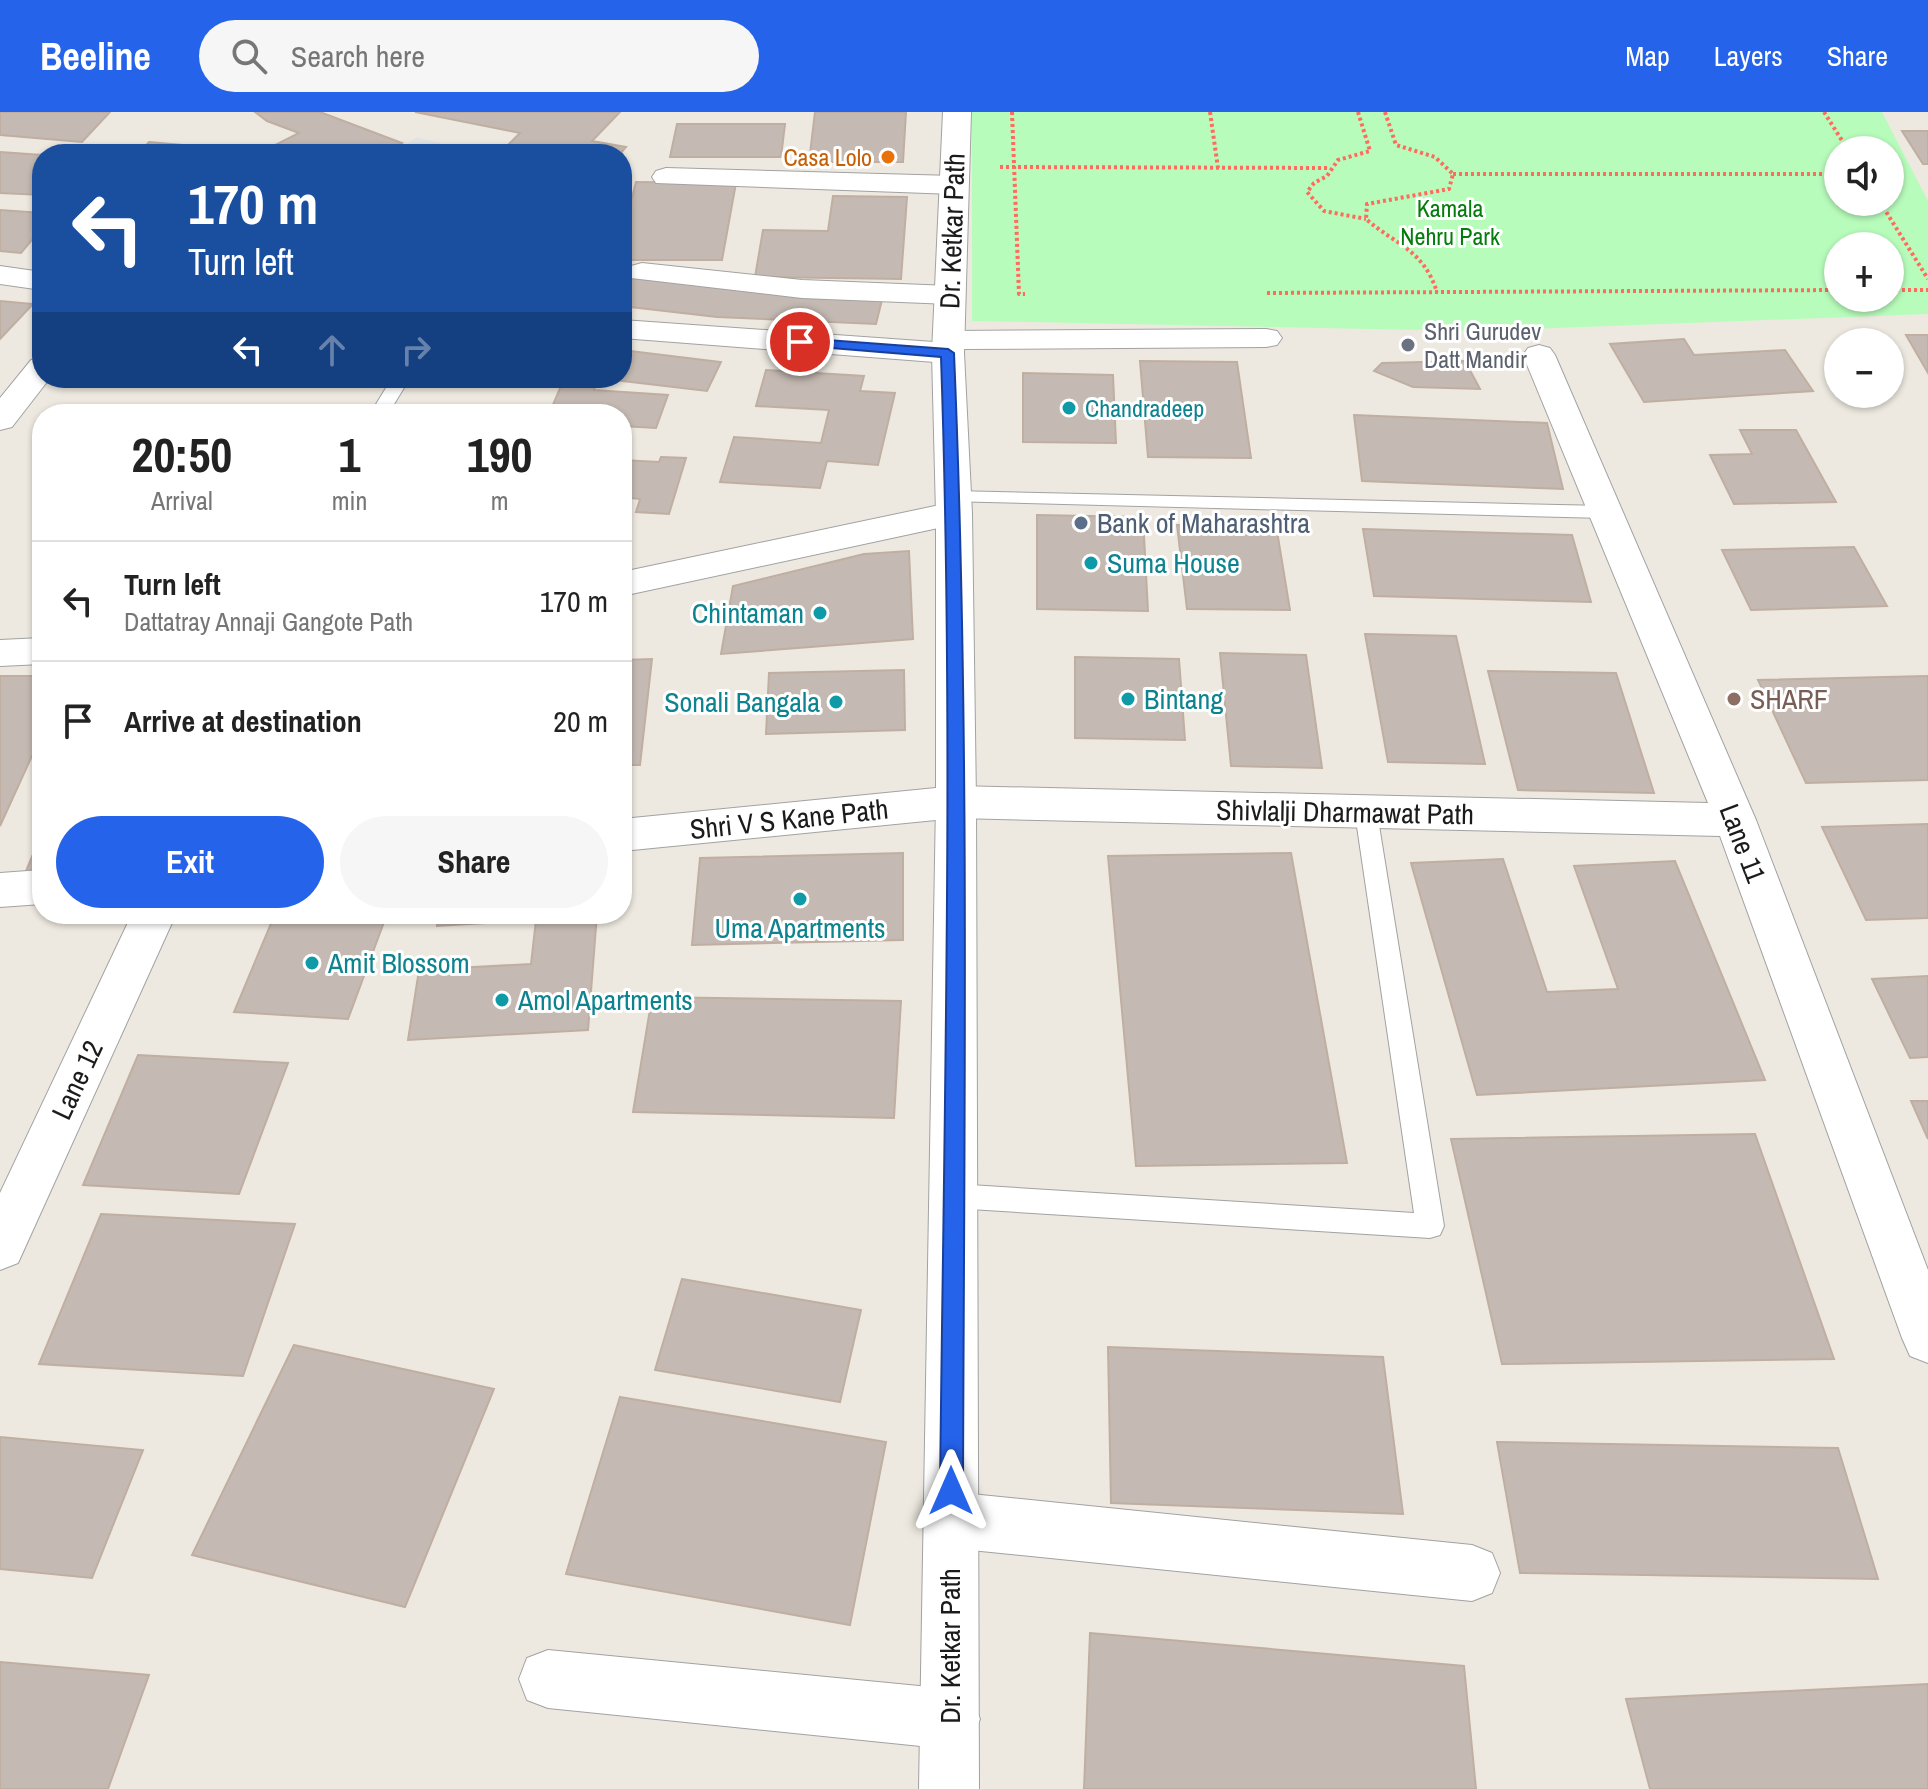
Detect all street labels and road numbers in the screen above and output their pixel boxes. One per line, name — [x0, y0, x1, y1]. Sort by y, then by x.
street label: Dr. Ketkar Path — [930, 153, 974, 309]
street label: Shri V S Kane Path — [688, 790, 890, 848]
street label: Shivlalji Dharmawat Path — [1216, 791, 1474, 833]
street label: Lane 11 — [1711, 798, 1775, 888]
street label: Lane 12 — [42, 1034, 112, 1126]
street label: Dr. Ketkar Path — [931, 1568, 969, 1724]

